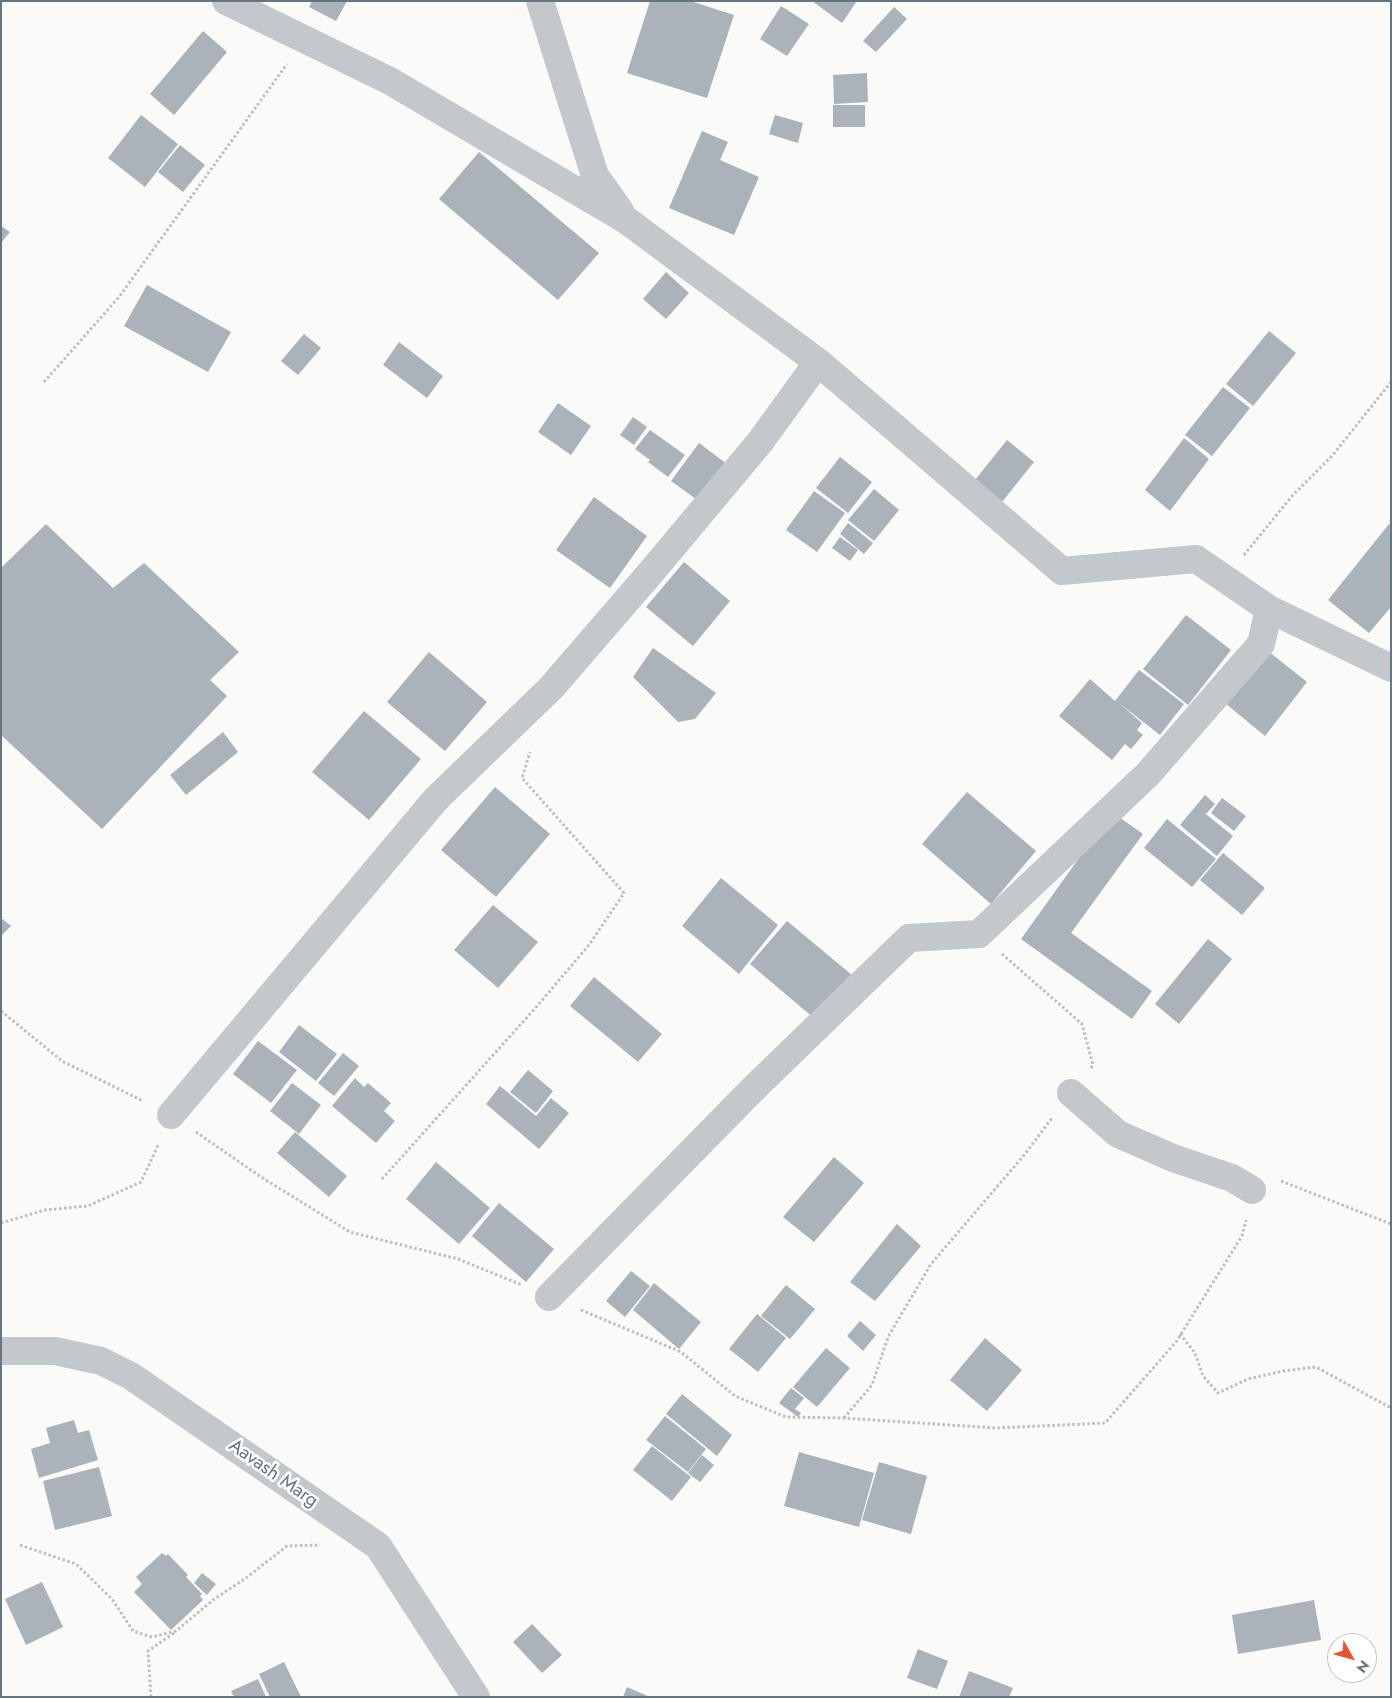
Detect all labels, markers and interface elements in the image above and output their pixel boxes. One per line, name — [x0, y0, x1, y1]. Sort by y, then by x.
street label: Aavash Marg — [224, 1435, 322, 1513]
north arrow — [1327, 1633, 1377, 1683]
text: N — [1352, 1656, 1374, 1677]

